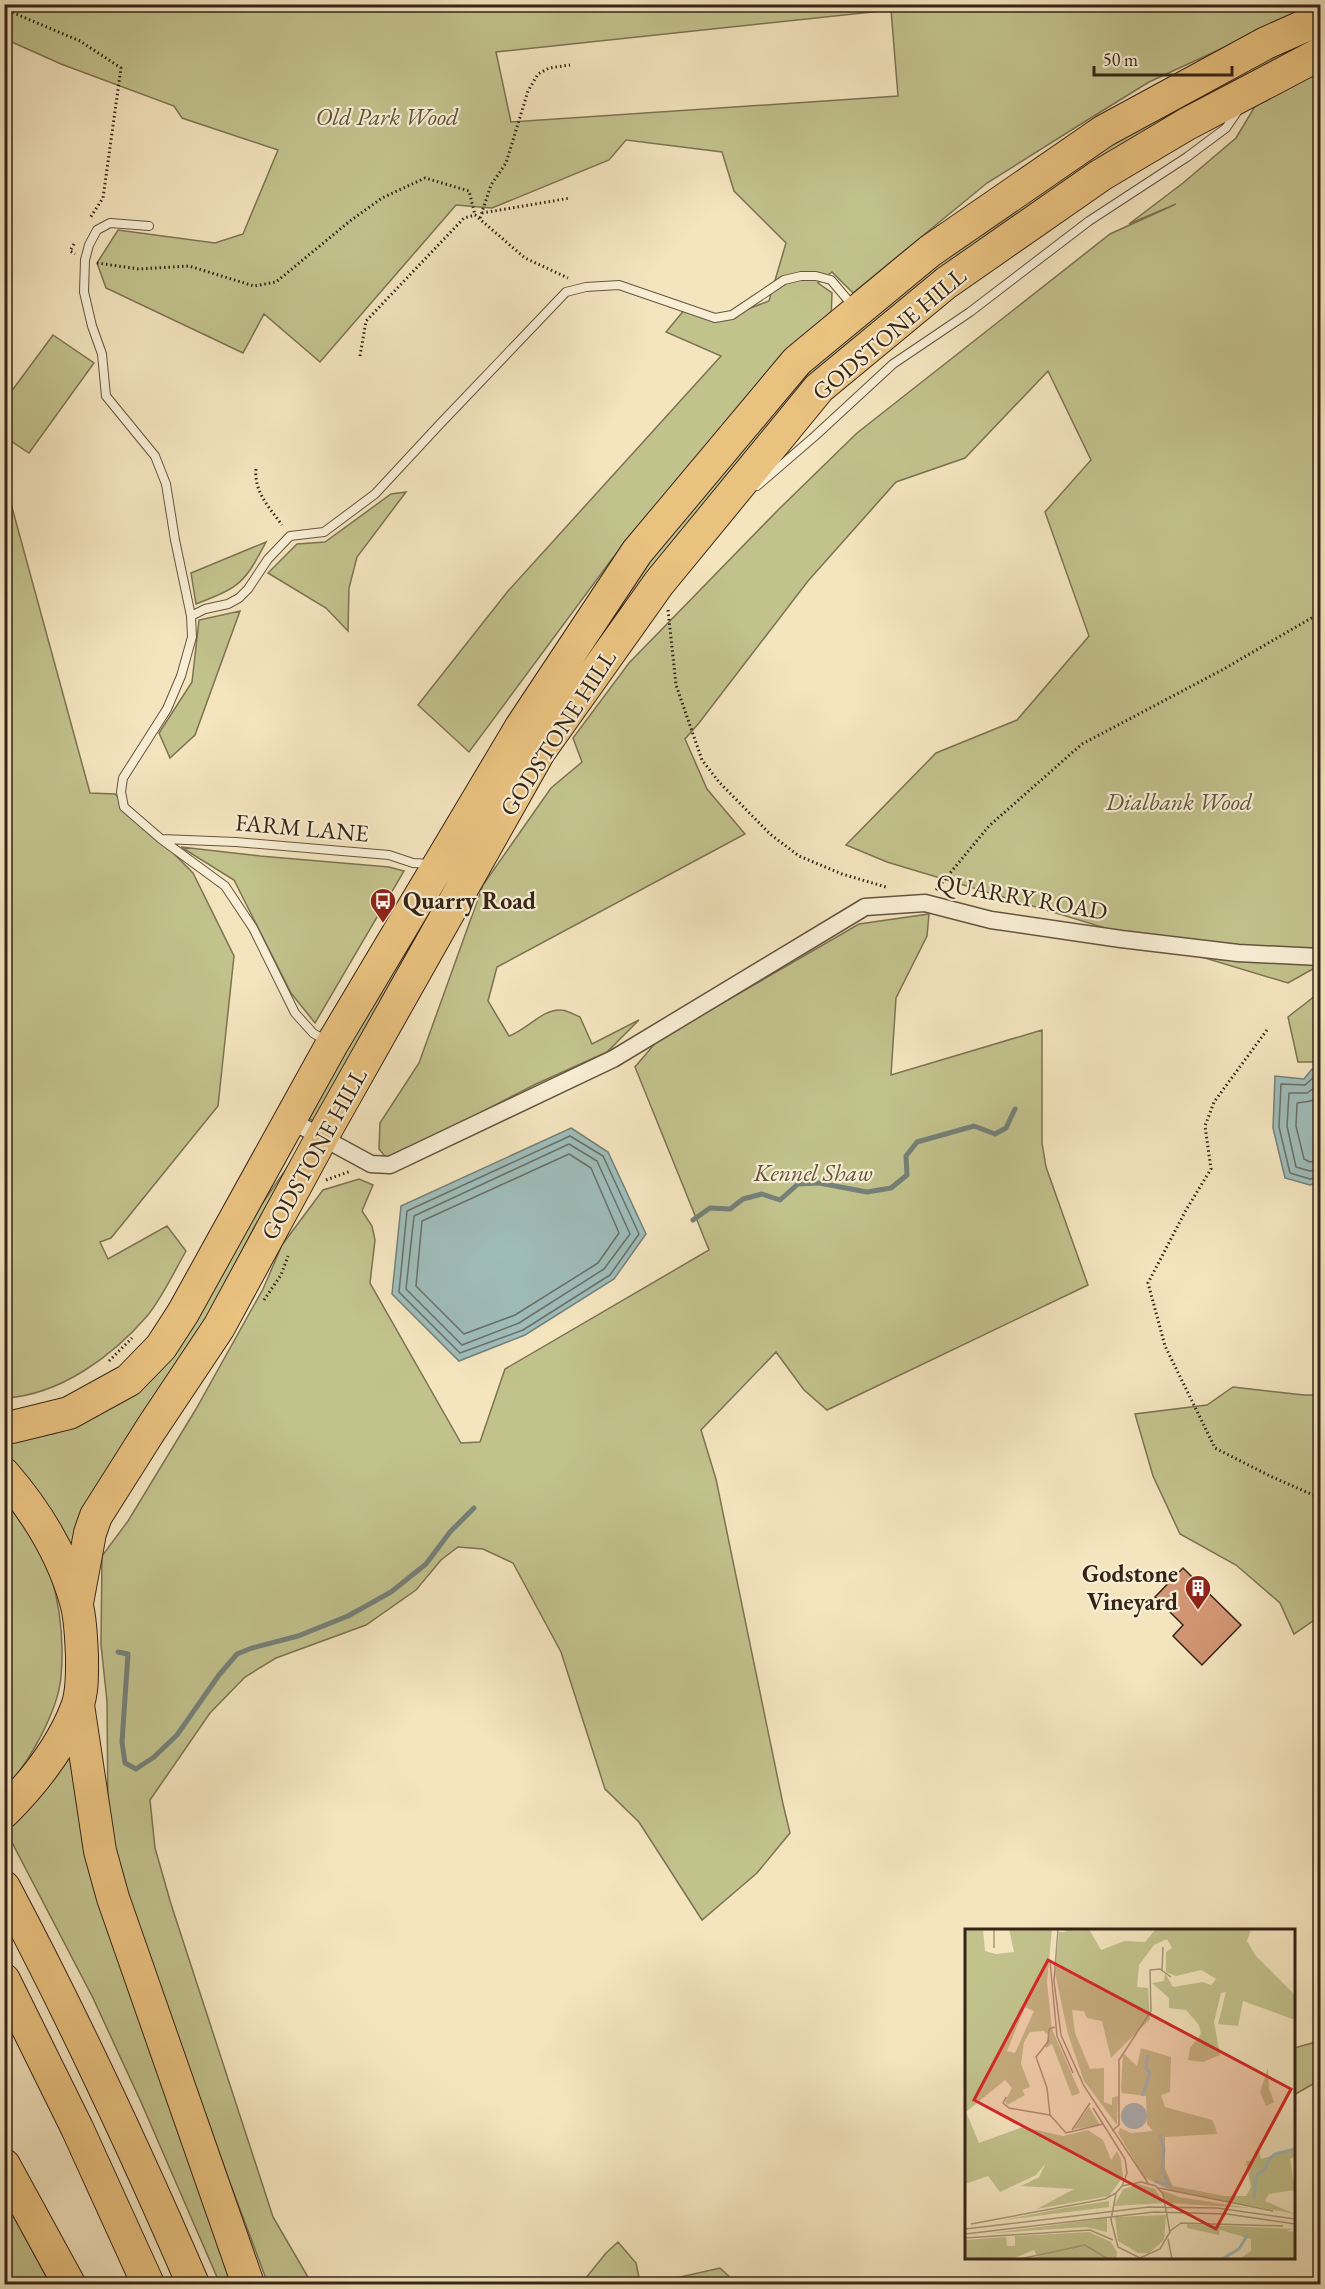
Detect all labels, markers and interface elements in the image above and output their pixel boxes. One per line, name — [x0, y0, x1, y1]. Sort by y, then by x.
scale bar — [1094, 39, 1232, 77]
text: 50 m — [1103, 48, 1138, 71]
park label: Old Park Wood — [316, 101, 459, 132]
street label: GODSTONE HILL — [805, 260, 972, 407]
street label: GODSTONE HILL — [492, 644, 623, 822]
park label: Dialbank Wood — [1105, 786, 1253, 817]
street label: FARM LANE — [234, 806, 370, 849]
street label: QUARRY ROAD — [934, 866, 1110, 927]
place label: Quarry Road — [403, 885, 537, 917]
bus stop icon: Quarry Road — [368, 886, 398, 924]
street label: GODSTONE HILL — [253, 1062, 374, 1245]
park label: Kennel Shaw — [753, 1157, 872, 1188]
place label: Godstone Vineyard — [1082, 1558, 1179, 1618]
building icon: Godstone Vineyard — [1183, 1573, 1213, 1611]
inset map — [965, 1929, 1295, 2259]

